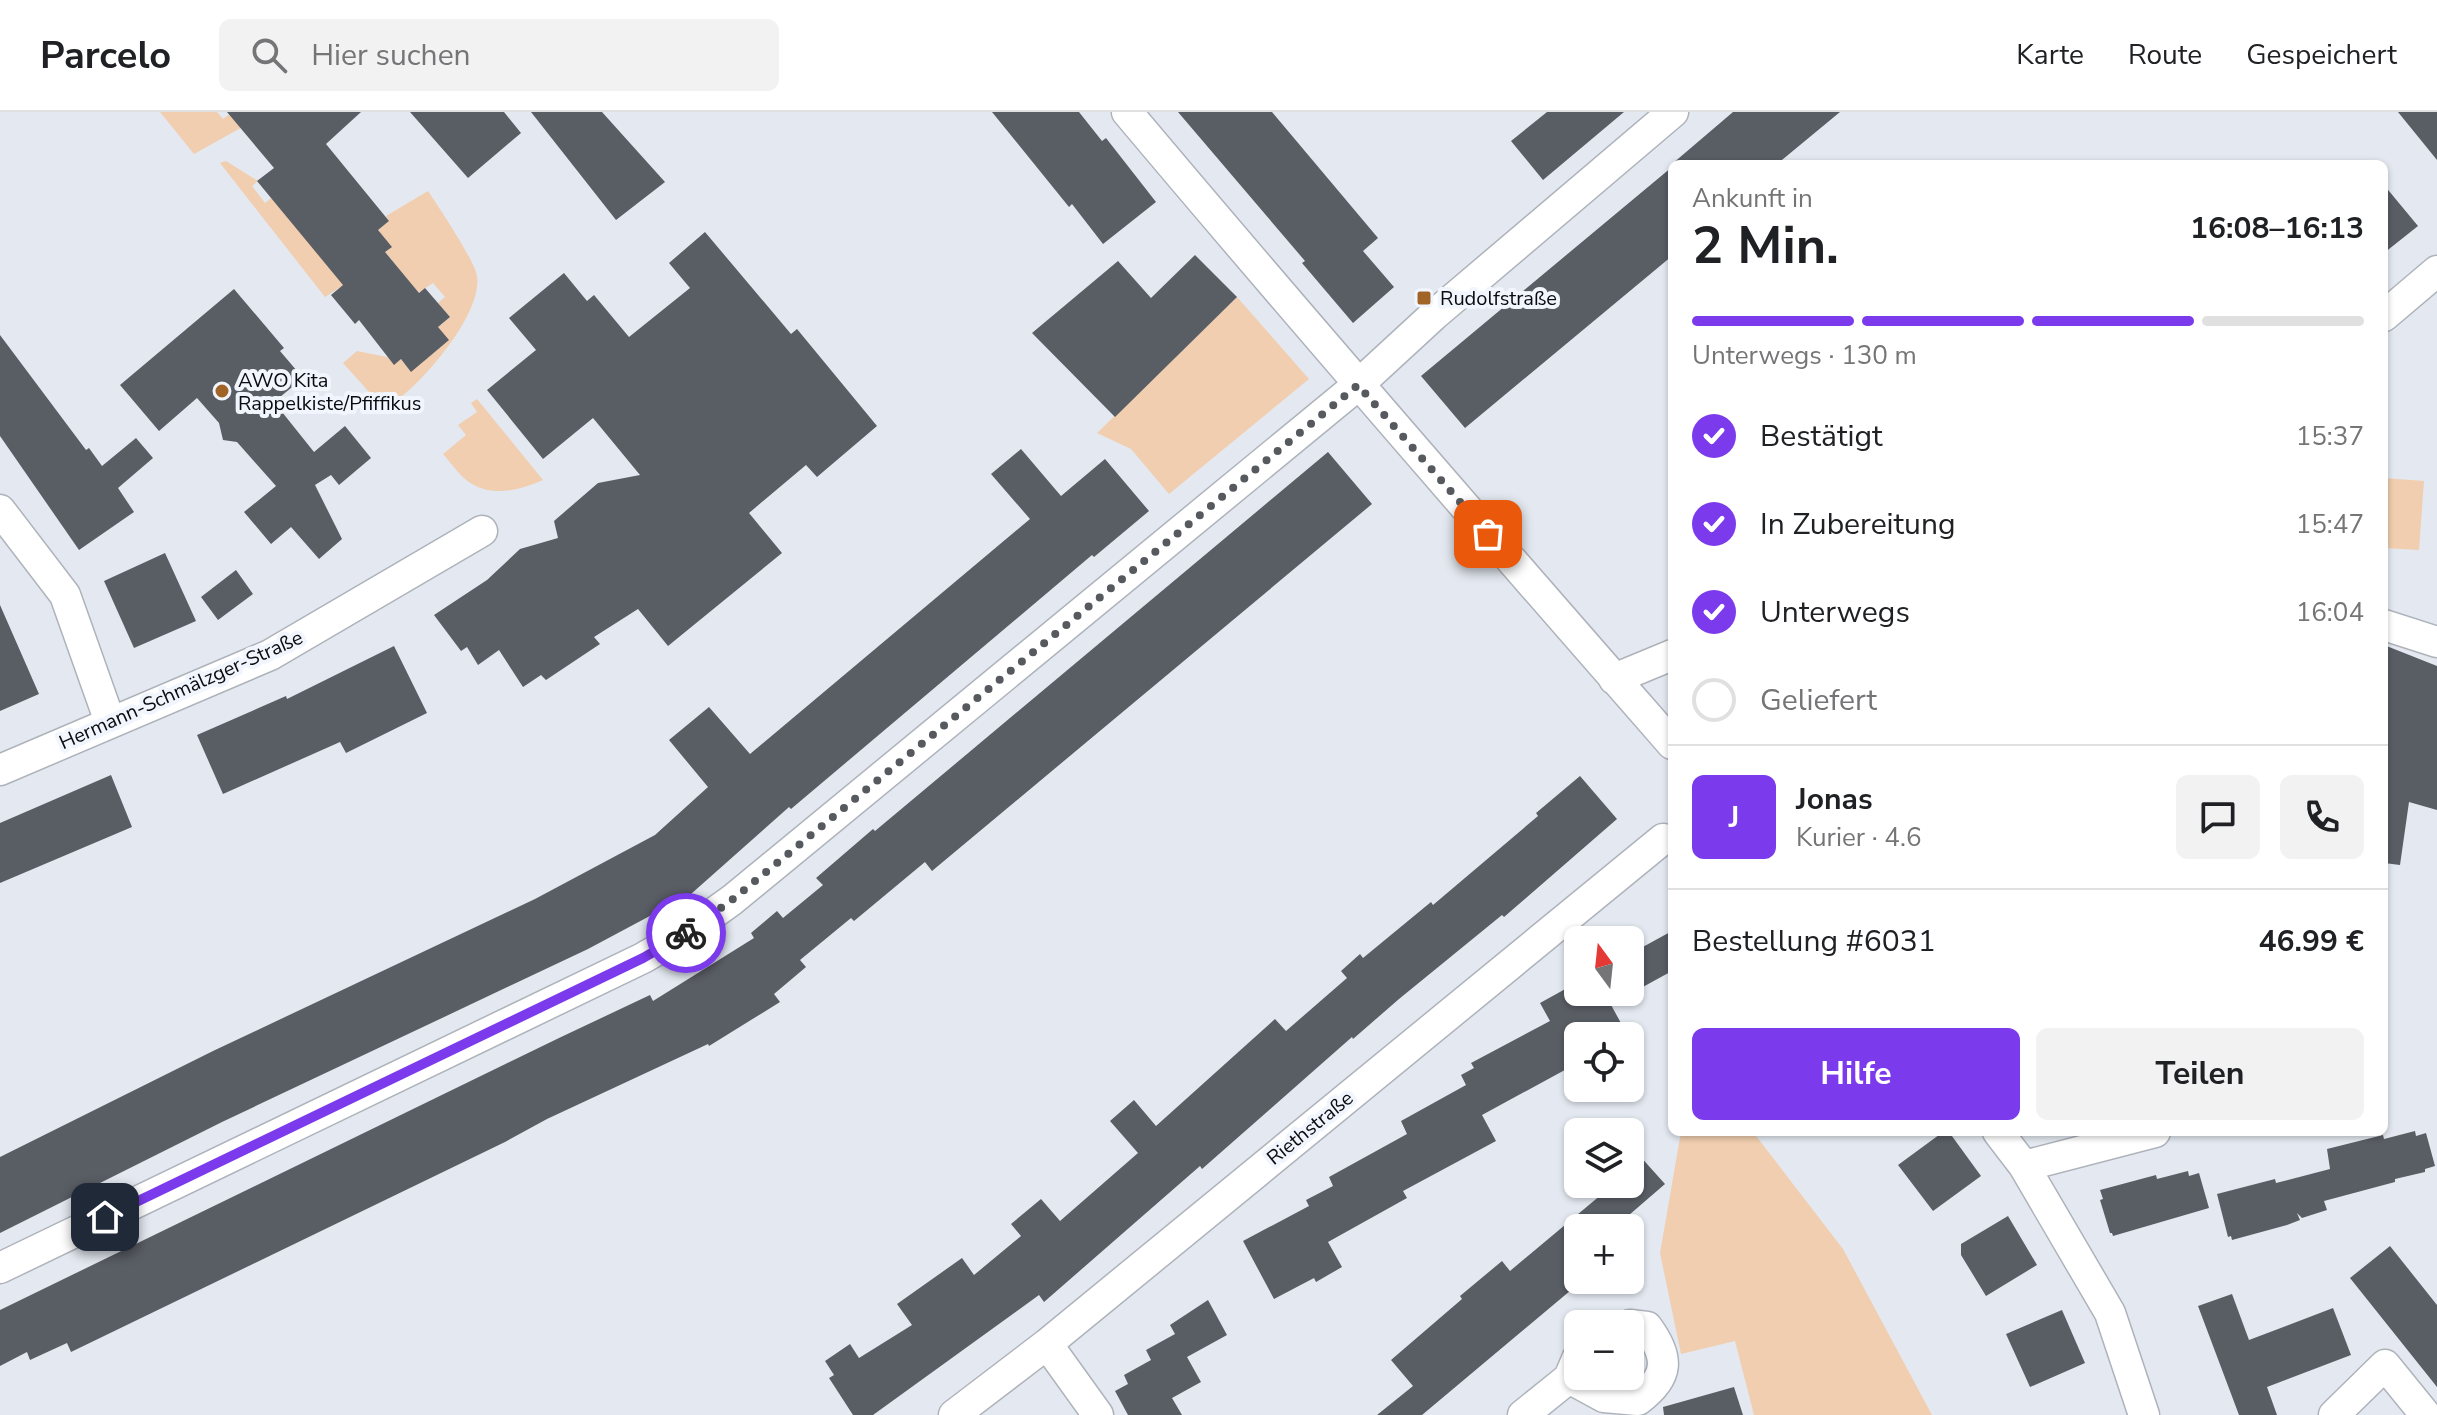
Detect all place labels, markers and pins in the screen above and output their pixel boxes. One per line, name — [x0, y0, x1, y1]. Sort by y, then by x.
place label: Rudolfstraße — [1440, 285, 1557, 312]
marker: Rudolfstraße — [1415, 289, 1433, 307]
place label: AWO Kita Rappelkiste/Pfiffikus — [238, 367, 421, 417]
marker: AWO Kita Rappelkiste/Pfiffikus — [213, 382, 231, 400]
pin — [1454, 500, 1522, 568]
pin — [71, 1183, 139, 1251]

